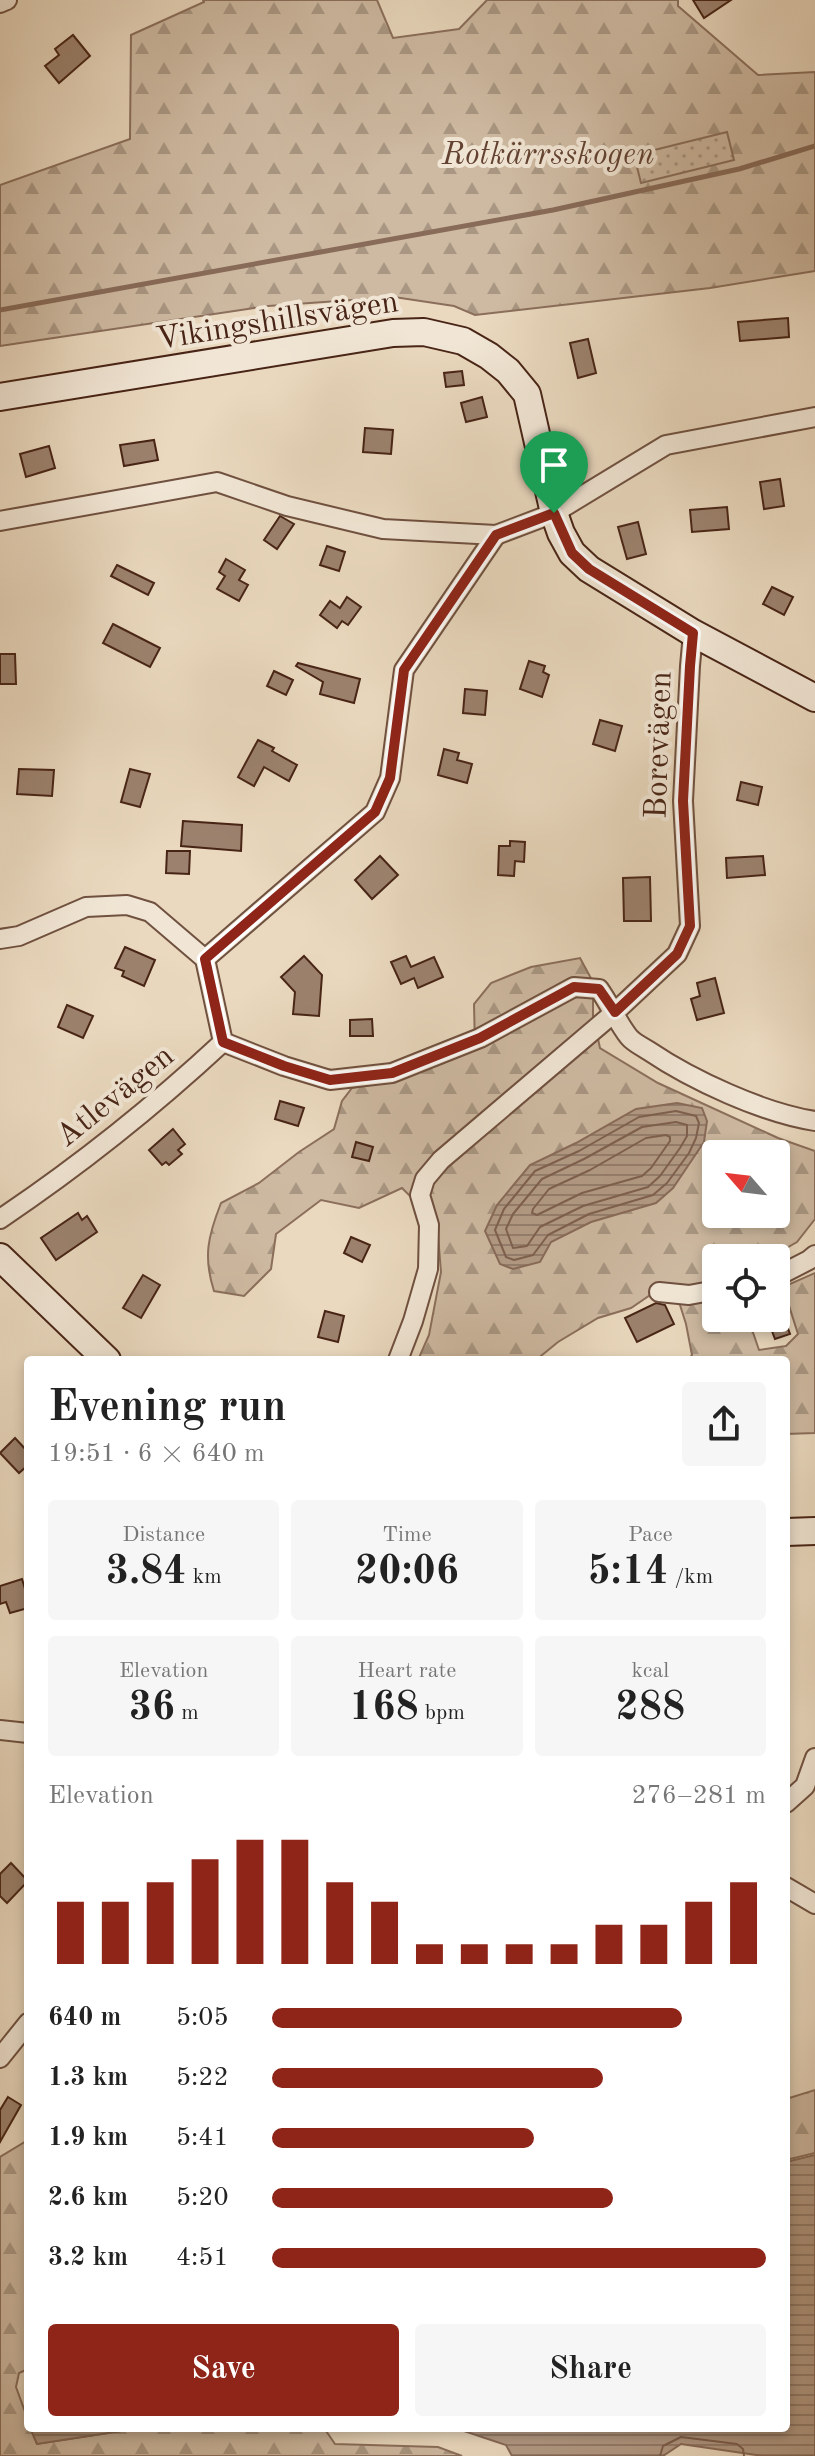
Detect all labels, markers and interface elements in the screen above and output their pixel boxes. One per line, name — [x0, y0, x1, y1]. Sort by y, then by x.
park label: Rotkärrsskogen — [441, 140, 654, 172]
street label: Vikingshillsvägen — [154, 287, 401, 357]
pin — [520, 431, 588, 513]
icon: arrive — [532, 443, 576, 487]
street label: Borevägen — [641, 671, 679, 820]
street label: Atlevägen — [51, 1041, 181, 1154]
north arrow — [702, 1140, 790, 1228]
map controls — [702, 1140, 790, 1332]
button: locate — [702, 1244, 790, 1332]
button: share — [682, 1382, 766, 1466]
text: Evening run — [48, 1386, 286, 1430]
text: 19:51 · 6 × 640 m — [48, 1441, 265, 1467]
text: Distance — [122, 1524, 205, 1546]
text: Time — [382, 1524, 432, 1546]
text: Pace — [628, 1524, 673, 1546]
text: 3.84 — [106, 1553, 187, 1593]
text: 20:06 — [355, 1553, 459, 1593]
text: 5:14 — [587, 1553, 668, 1593]
text: km — [187, 1566, 222, 1588]
text: /km — [668, 1566, 713, 1588]
text: Elevation — [119, 1660, 208, 1682]
text: Heart rate — [358, 1660, 456, 1682]
text: kcal — [631, 1660, 669, 1682]
text: 36 — [129, 1689, 175, 1729]
text: 168 — [349, 1689, 419, 1729]
text: 288 — [616, 1689, 685, 1729]
text: m — [175, 1702, 199, 1724]
text: bpm — [419, 1702, 465, 1724]
text: Elevation — [48, 1783, 154, 1809]
text: 276–281 m — [631, 1783, 766, 1809]
text: 640 m — [48, 2005, 121, 2031]
text: 5:05 — [176, 2005, 229, 2031]
text: 1.3 km — [48, 2065, 128, 2091]
text: 5:22 — [176, 2065, 229, 2091]
text: 1.9 km — [48, 2125, 128, 2151]
text: 5:41 — [176, 2125, 229, 2151]
text: 2.6 km — [48, 2185, 128, 2211]
text: 5:20 — [176, 2185, 229, 2211]
text: 3.2 km — [48, 2245, 128, 2271]
text: 4:51 — [176, 2245, 229, 2271]
button: Save — [48, 2324, 399, 2416]
button: Share — [415, 2324, 766, 2416]

